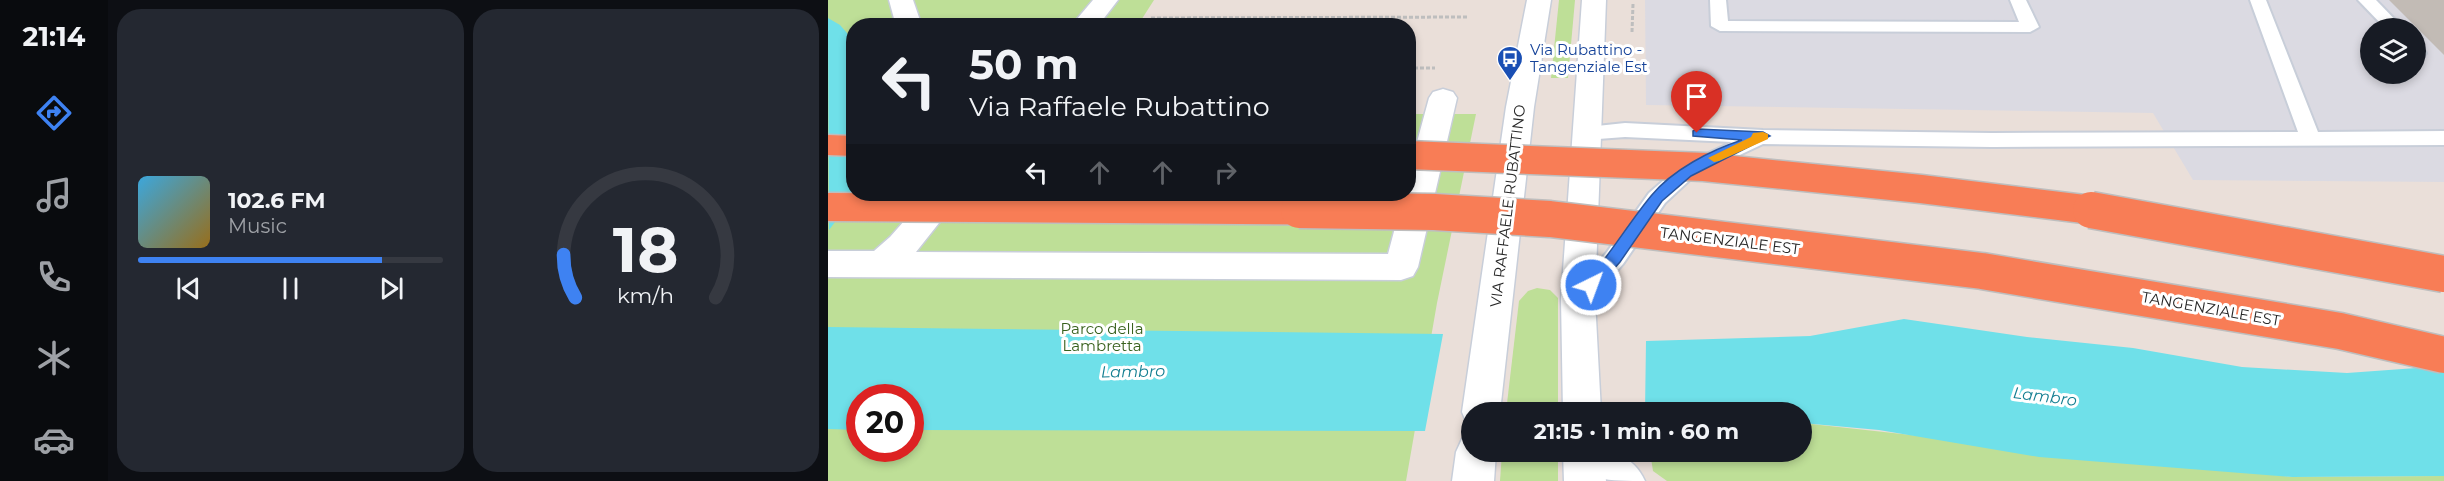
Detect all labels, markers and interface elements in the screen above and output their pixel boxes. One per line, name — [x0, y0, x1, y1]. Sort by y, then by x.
map controls — [2360, 18, 2426, 84]
button: layers — [2360, 18, 2426, 84]
text: 21:14 — [23, 20, 85, 53]
text: 50 m — [969, 38, 1078, 90]
place label: Via Rubattino - Tangenziale Est — [1530, 40, 1648, 76]
icon: left — [870, 42, 948, 120]
bus stop icon: Via Rubattino - Tangenziale Est — [1495, 44, 1525, 82]
pin — [1671, 71, 1722, 133]
icon: arrive — [1680, 80, 1713, 113]
text: Via Raffaele Rubattino — [969, 90, 1270, 123]
icon: directions — [33, 92, 75, 134]
street label: VIA RAFFAELE RUBATTINO — [1486, 104, 1529, 308]
icon: left — [1020, 156, 1053, 189]
icon: ahead — [1083, 156, 1116, 189]
icon: ahead — [1146, 156, 1179, 189]
icon: right — [1209, 156, 1242, 189]
icon: music — [33, 174, 75, 216]
text: 102.6 FM — [228, 187, 325, 214]
text: 18 — [613, 212, 679, 288]
text: Music — [228, 214, 287, 238]
street label: TANGENZIALE EST — [1659, 223, 1801, 259]
position arrow — [1559, 253, 1623, 317]
icon: phone — [33, 256, 75, 298]
icon: previous — [172, 272, 205, 305]
icon: pause — [274, 272, 307, 305]
icon: next — [375, 272, 408, 305]
text: km/h — [617, 282, 674, 308]
street label: TANGENZIALE EST — [2140, 287, 2282, 330]
park label: Parco della Lambretta — [1060, 319, 1144, 355]
icon: climate — [33, 337, 75, 379]
water label: Lambro — [1101, 361, 1165, 382]
water label: Lambro — [2012, 383, 2078, 410]
speed limit sign: 20 — [846, 384, 924, 462]
text: 21:15 · 1 min · 60 m — [1534, 418, 1739, 445]
icon: car — [33, 419, 75, 461]

